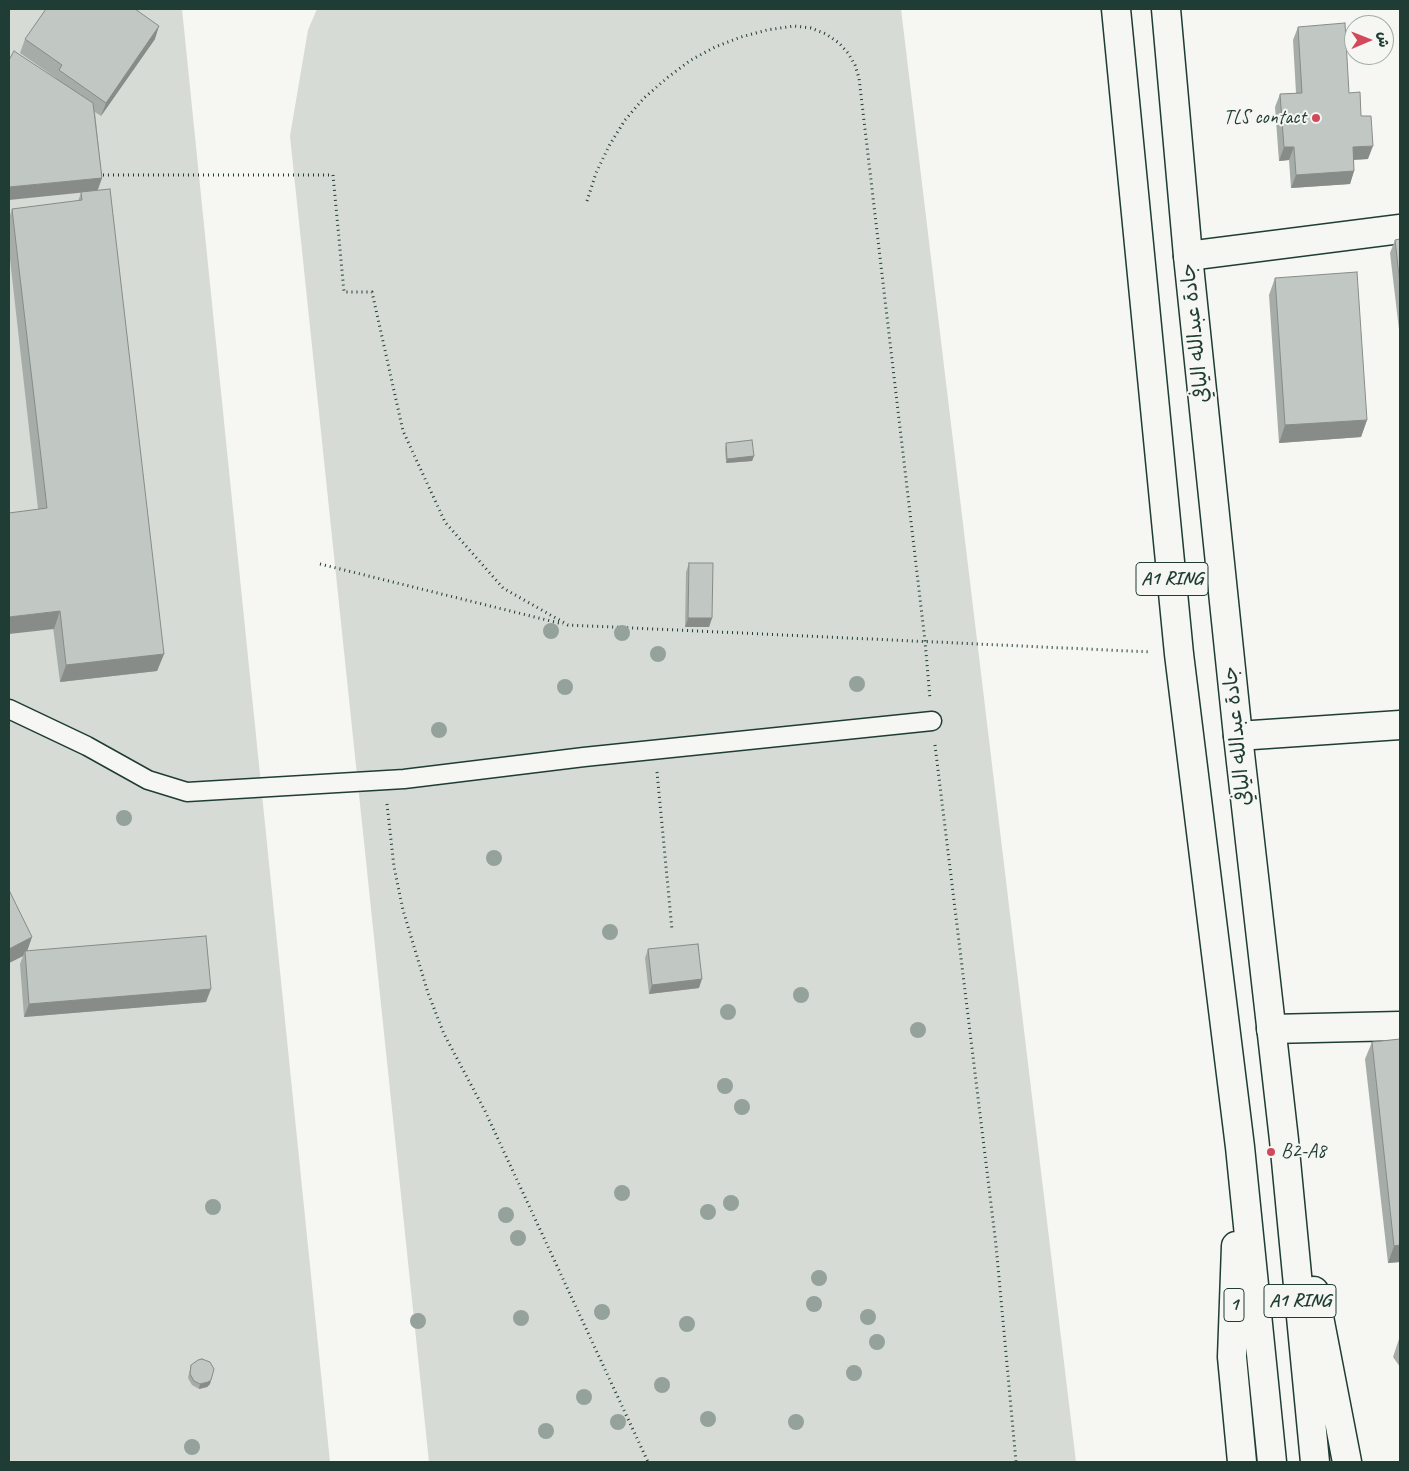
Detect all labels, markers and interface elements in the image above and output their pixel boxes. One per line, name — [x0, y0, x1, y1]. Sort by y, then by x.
north arrow — [1344, 15, 1394, 65]
text: ش — [1375, 32, 1392, 48]
place label: TLS contact — [1223, 106, 1306, 130]
marker: TLS contact — [1310, 112, 1322, 124]
street label: جادة عبدالله اليافي — [1177, 262, 1215, 404]
road number: A1 RING — [1136, 562, 1208, 596]
street label: جادة عبدالله اليافي — [1219, 665, 1257, 807]
place label: B2-A8 — [1281, 1140, 1326, 1164]
marker: B2-A8 — [1265, 1146, 1277, 1158]
road number: A1 RING — [1264, 1284, 1336, 1318]
road number: 1 — [1224, 1288, 1244, 1322]

